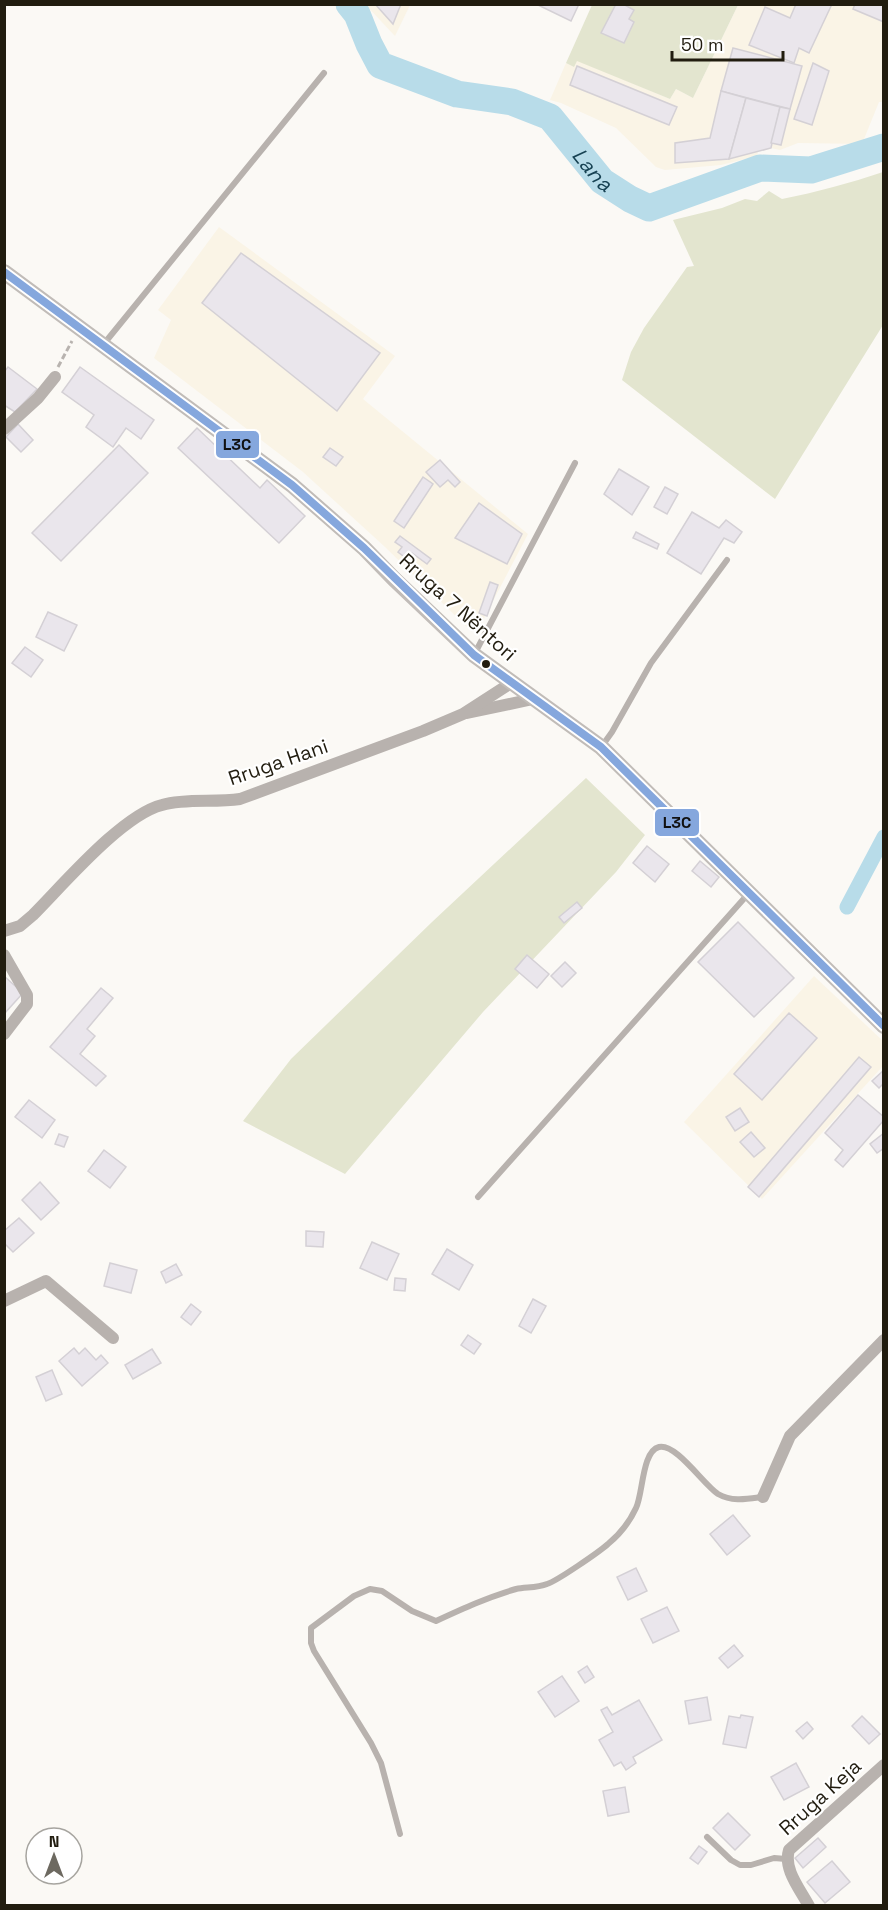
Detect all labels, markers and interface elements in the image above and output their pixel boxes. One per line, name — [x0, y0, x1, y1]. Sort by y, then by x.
scale bar — [672, 24, 783, 62]
text: 50 m — [681, 33, 723, 56]
water label: Lana — [567, 142, 618, 198]
line badge: L3C — [215, 430, 260, 459]
text: L3C — [223, 434, 251, 455]
street label: Rruga 7 Nëntori — [394, 547, 522, 667]
unlabelled marker — [480, 658, 492, 670]
street label: Rruga Hani — [225, 733, 331, 791]
line badge: L3C — [654, 808, 700, 837]
text: L3C — [663, 812, 691, 833]
street label: Rruga Keja — [773, 1753, 867, 1841]
north arrow — [24, 1826, 84, 1886]
text: N — [49, 1831, 59, 1852]

